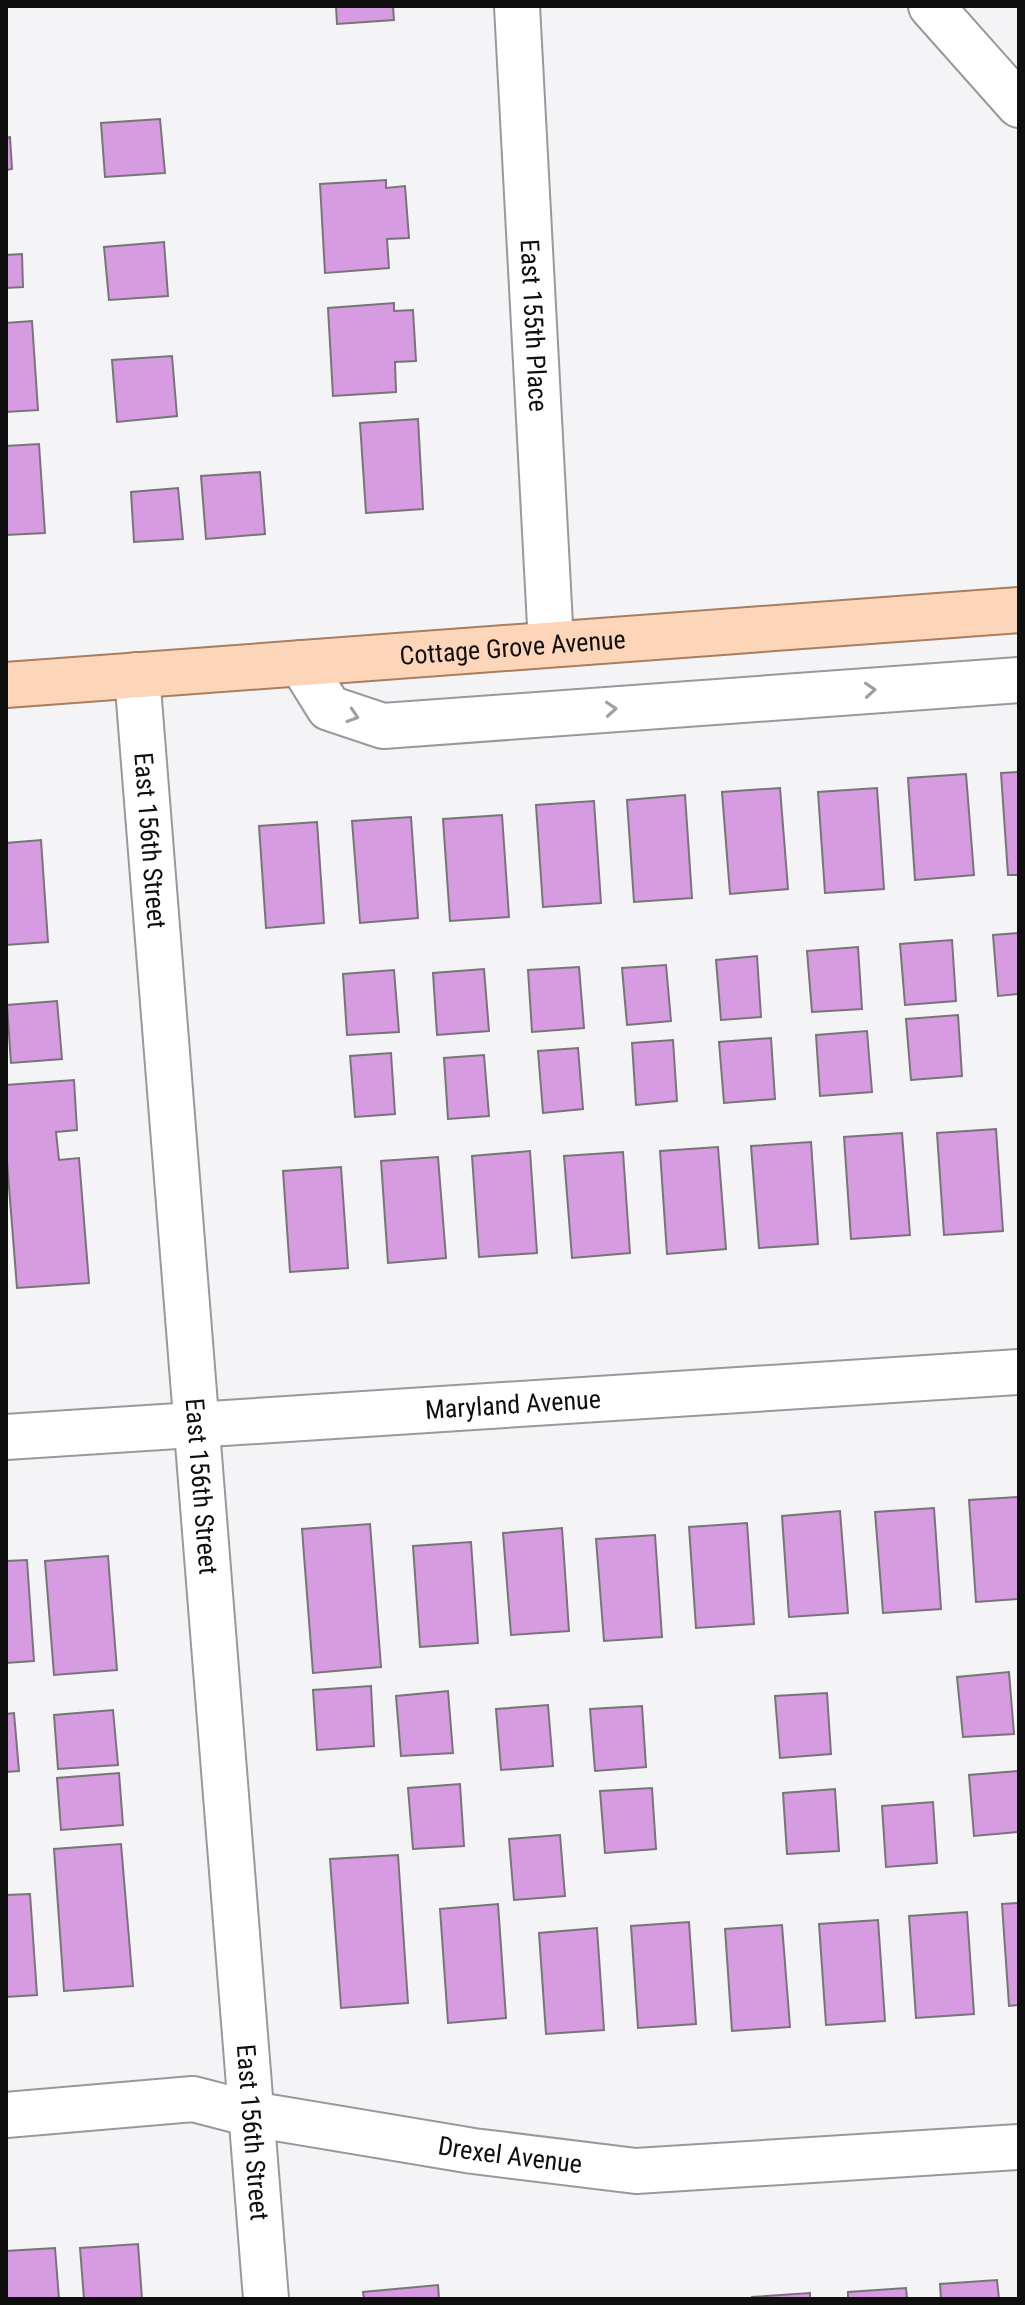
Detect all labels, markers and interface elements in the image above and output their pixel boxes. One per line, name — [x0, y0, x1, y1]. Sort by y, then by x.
street label: East 155th Place — [514, 238, 554, 413]
street label: Cottage Grove Avenue — [399, 624, 627, 671]
one-way arrow — [864, 682, 877, 699]
one-way arrow — [604, 701, 617, 718]
one-way arrow — [345, 707, 359, 723]
street label: East 156th Street — [128, 751, 172, 930]
street label: Maryland Avenue — [424, 1384, 602, 1425]
street label: East 156th Street — [180, 1397, 223, 1576]
street label: East 156th Street — [231, 2043, 275, 2222]
street label: Drexel Avenue — [436, 2130, 584, 2179]

